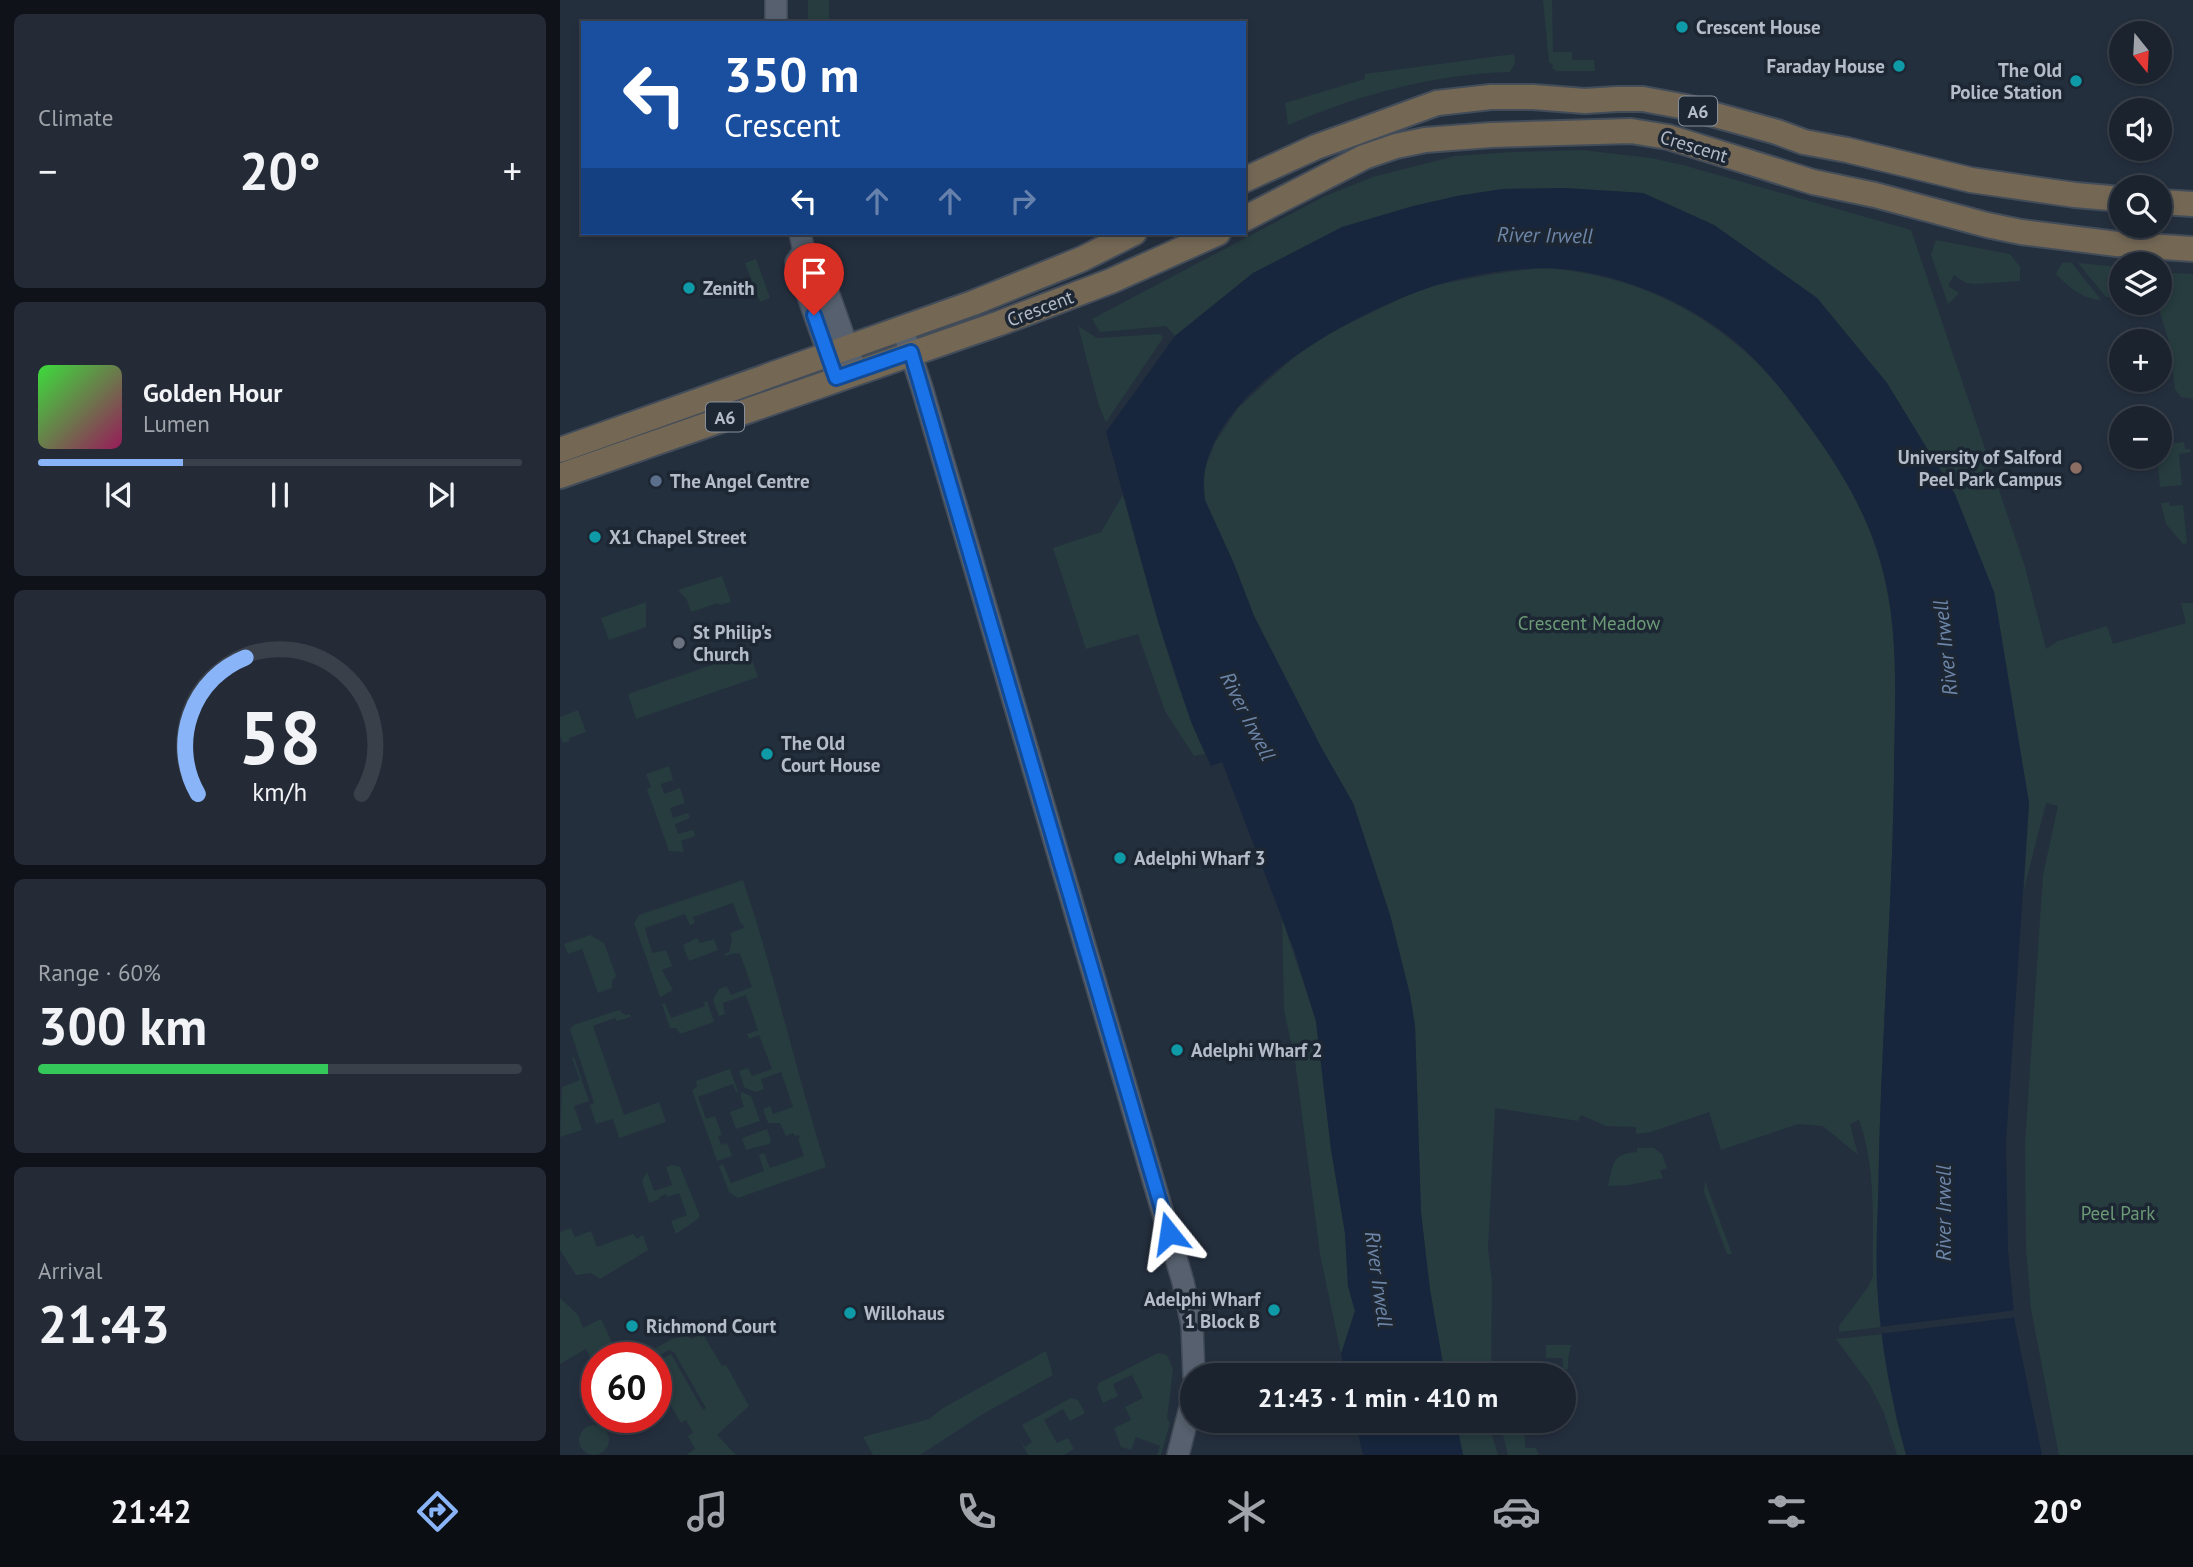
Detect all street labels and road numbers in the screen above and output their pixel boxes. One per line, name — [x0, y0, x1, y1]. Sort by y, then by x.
road number: A6 — [1679, 96, 1717, 126]
street label: Crescent — [1657, 124, 1731, 168]
street label: Crescent — [1003, 284, 1077, 332]
road number: A6 — [706, 402, 744, 432]

